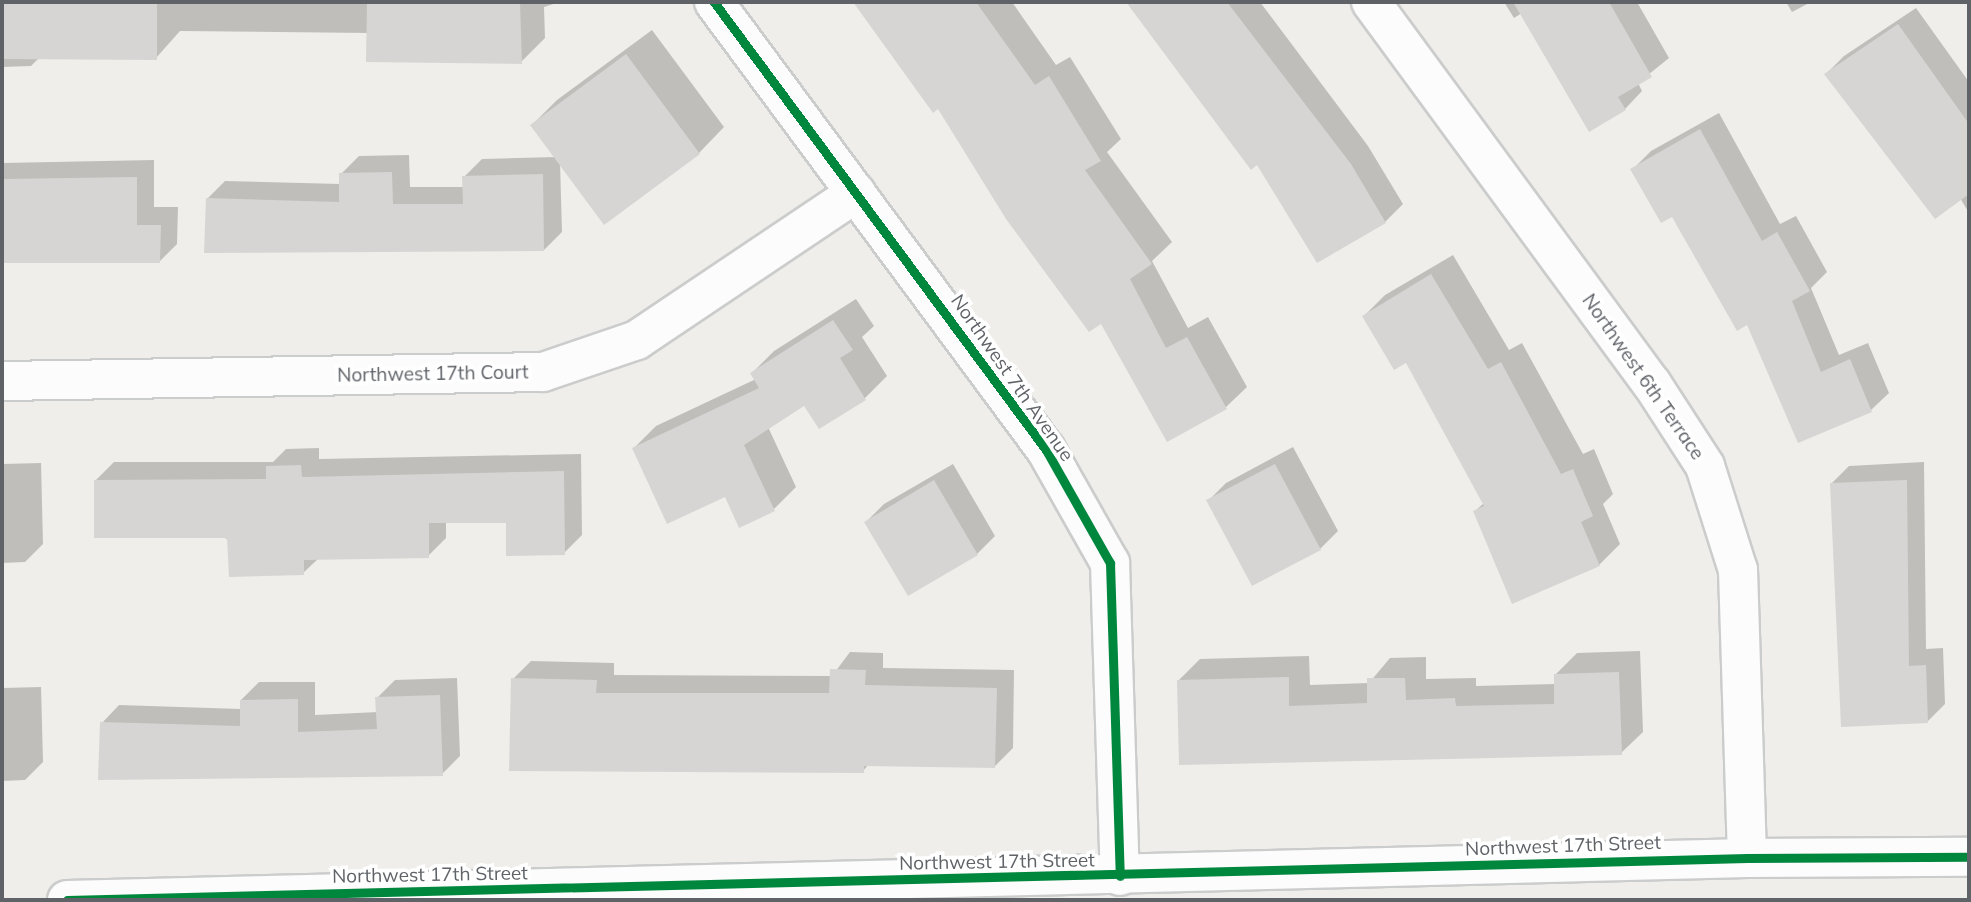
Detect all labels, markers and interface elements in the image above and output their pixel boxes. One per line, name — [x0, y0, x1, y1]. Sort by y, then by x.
street label: Northwest 7th Avenue — [946, 290, 1078, 466]
street label: Northwest 6th Terrace — [1577, 290, 1709, 464]
street label: Northwest 17th Court — [337, 361, 529, 387]
street label: Northwest 17th Street — [1465, 831, 1661, 861]
street label: Northwest 17th Street — [899, 849, 1095, 875]
street label: Northwest 17th Street — [332, 862, 528, 888]

